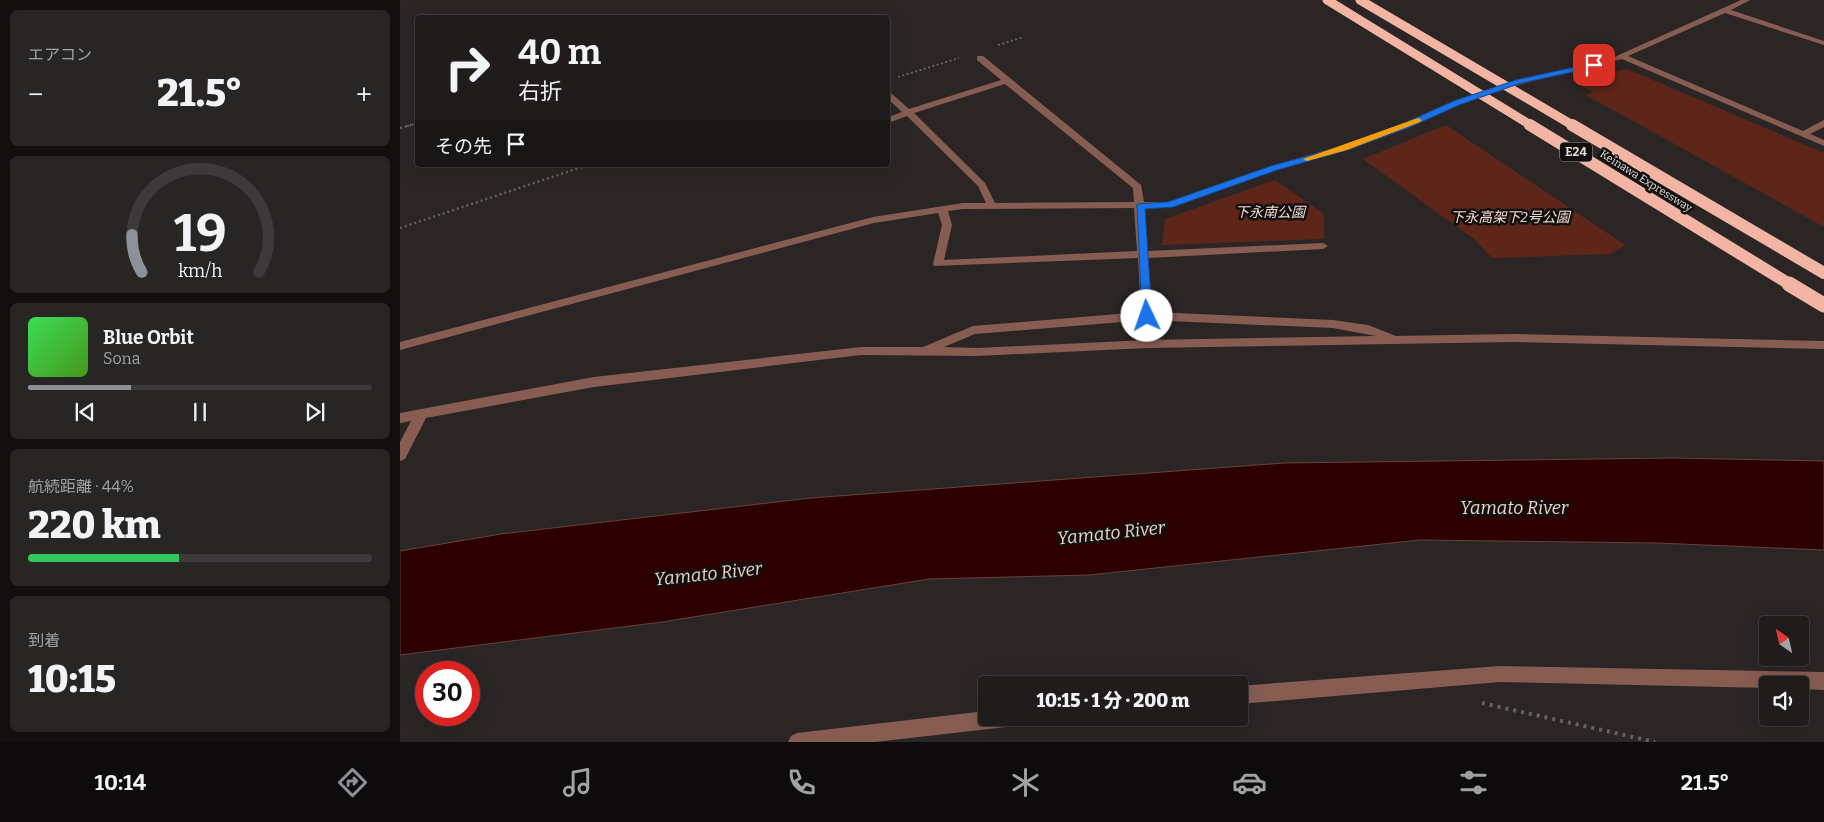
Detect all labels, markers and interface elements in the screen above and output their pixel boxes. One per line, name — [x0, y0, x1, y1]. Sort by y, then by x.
text: 40 m — [518, 31, 601, 73]
icon: right — [435, 35, 500, 100]
pin — [1573, 44, 1615, 86]
text: エアコン — [28, 45, 92, 64]
icon: arrive — [1580, 51, 1608, 79]
text: 21.5° — [157, 70, 243, 116]
text: − — [28, 78, 43, 111]
text: + — [356, 78, 372, 111]
text: 右折 — [518, 78, 562, 105]
icon: arrive — [502, 130, 530, 158]
text: その先 — [435, 135, 492, 158]
road number: E24 — [1560, 142, 1592, 162]
street label: Keinawa Expressway — [1598, 147, 1695, 215]
text: 19 — [173, 202, 227, 265]
park label: 下永南公園 — [1235, 204, 1307, 221]
park label: 下永高架下2号公園 — [1450, 209, 1572, 226]
text: km/h — [178, 260, 222, 282]
position arrow — [1120, 289, 1172, 341]
text: Blue Orbit — [103, 326, 194, 349]
text: Sona — [103, 349, 140, 368]
icon: previous — [71, 398, 99, 426]
icon: pause — [186, 398, 214, 426]
icon: next — [301, 398, 329, 426]
text: 航続距離 · 44% — [28, 477, 134, 496]
water label: Yamato River — [1460, 497, 1569, 519]
text: 220 km — [28, 502, 161, 548]
water label: Yamato River — [1056, 516, 1167, 550]
water label: Yamato River — [653, 557, 764, 591]
north arrow — [1759, 616, 1809, 666]
map controls — [1759, 616, 1809, 726]
text: 到着 — [28, 631, 60, 650]
text: 10:15 — [28, 656, 116, 702]
speed limit sign: 30 — [415, 661, 480, 726]
button: sound — [1759, 676, 1809, 726]
text: 10:15 · 1 分 · 200 m — [1036, 689, 1190, 712]
icon: directions — [335, 765, 370, 800]
icon: music — [560, 765, 595, 800]
icon: phone — [784, 765, 819, 800]
icon: climate — [1008, 765, 1043, 800]
icon: car — [1232, 765, 1267, 800]
icon: filters — [1456, 765, 1491, 800]
text: 10:14 — [95, 769, 146, 796]
text: 21.5° — [1681, 769, 1729, 796]

